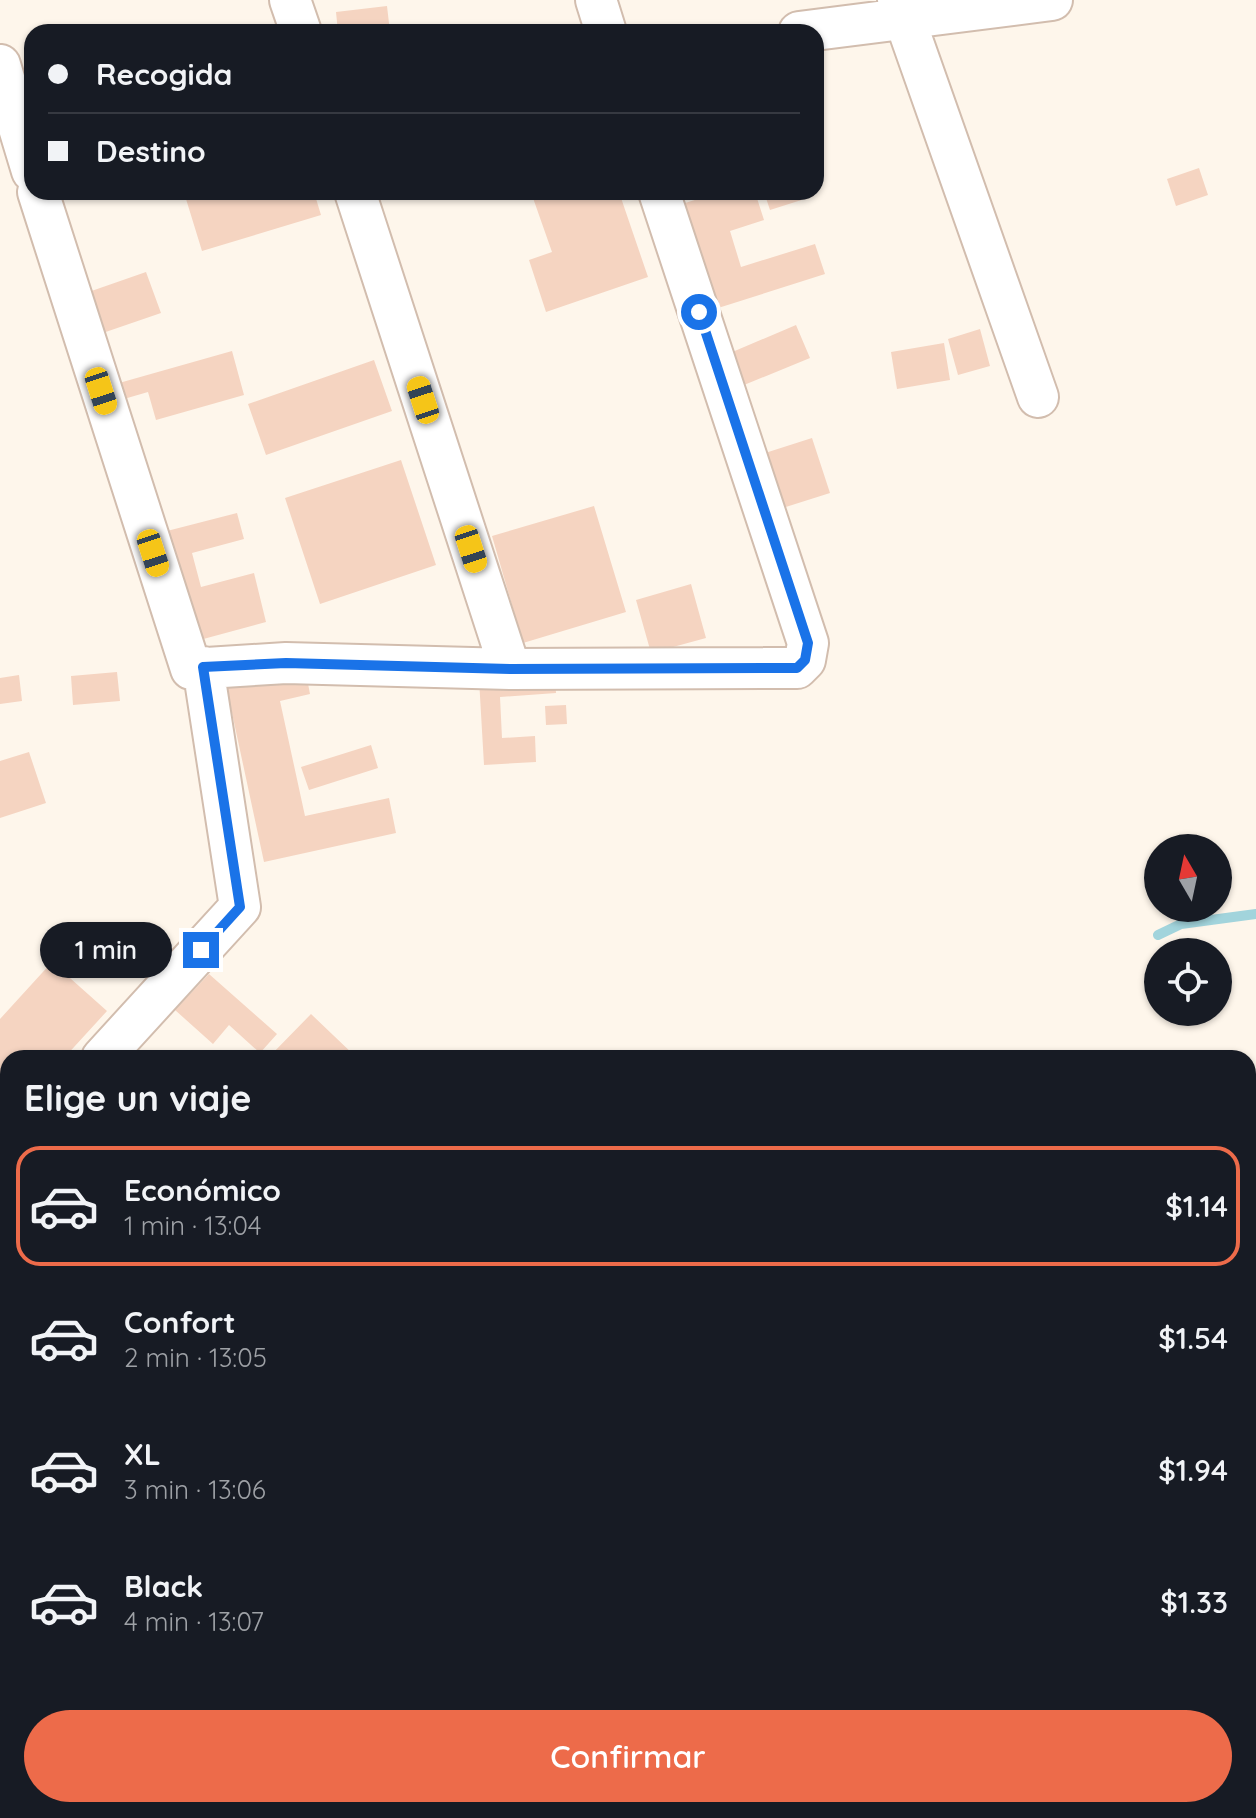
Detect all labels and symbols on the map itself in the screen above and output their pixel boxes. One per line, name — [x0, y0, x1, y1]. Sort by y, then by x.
route start — [681, 294, 717, 330]
car — [82, 364, 120, 418]
car — [404, 373, 442, 427]
car — [452, 522, 490, 576]
car — [134, 526, 172, 580]
north arrow — [1144, 834, 1232, 922]
callout: 1 min — [41, 922, 173, 978]
route end — [183, 932, 219, 968]

